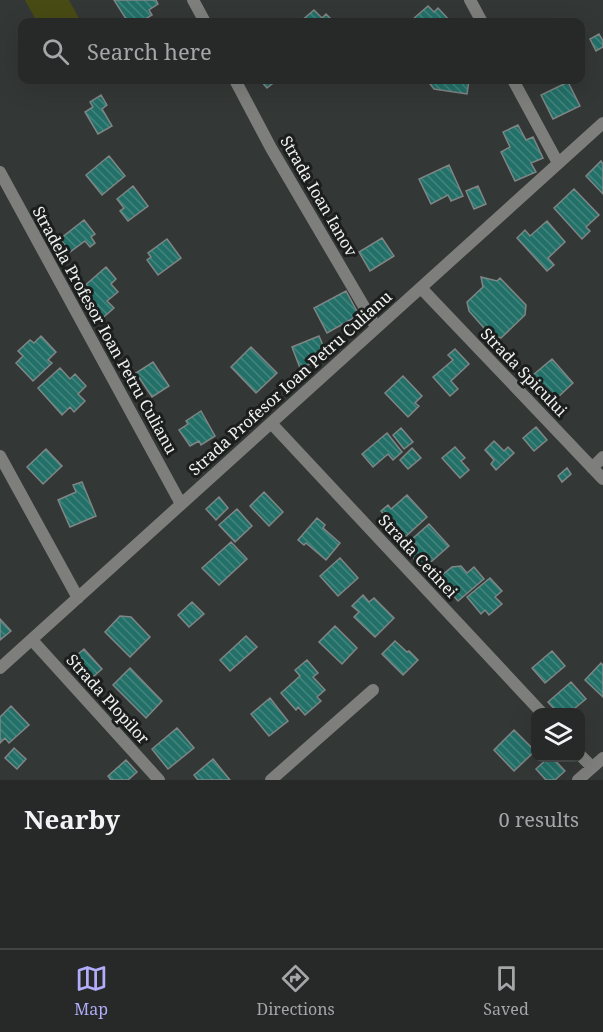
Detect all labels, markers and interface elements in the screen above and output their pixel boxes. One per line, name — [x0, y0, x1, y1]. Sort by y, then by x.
search box — [18, 18, 585, 84]
icon: search — [39, 35, 72, 68]
text: Search here — [87, 36, 212, 66]
street label: Strada Ioan Ianov — [276, 132, 363, 261]
street label: Stradela Profesor Ioan Petru Culianu — [28, 202, 182, 458]
street label: Strada Profesor Ioan Petru Culianu — [184, 286, 396, 480]
street label: Strada Spicului — [476, 323, 572, 421]
street label: Strada Cetinei — [374, 509, 462, 603]
street label: Strada Plopilor — [62, 649, 155, 749]
map controls — [531, 708, 585, 762]
button: layers — [531, 708, 585, 762]
text: Nearby — [24, 801, 120, 837]
text: 0 results — [499, 806, 579, 833]
tab: Map — [74, 962, 108, 1020]
tab: Directions — [257, 962, 335, 1020]
tab: Saved — [483, 962, 529, 1020]

